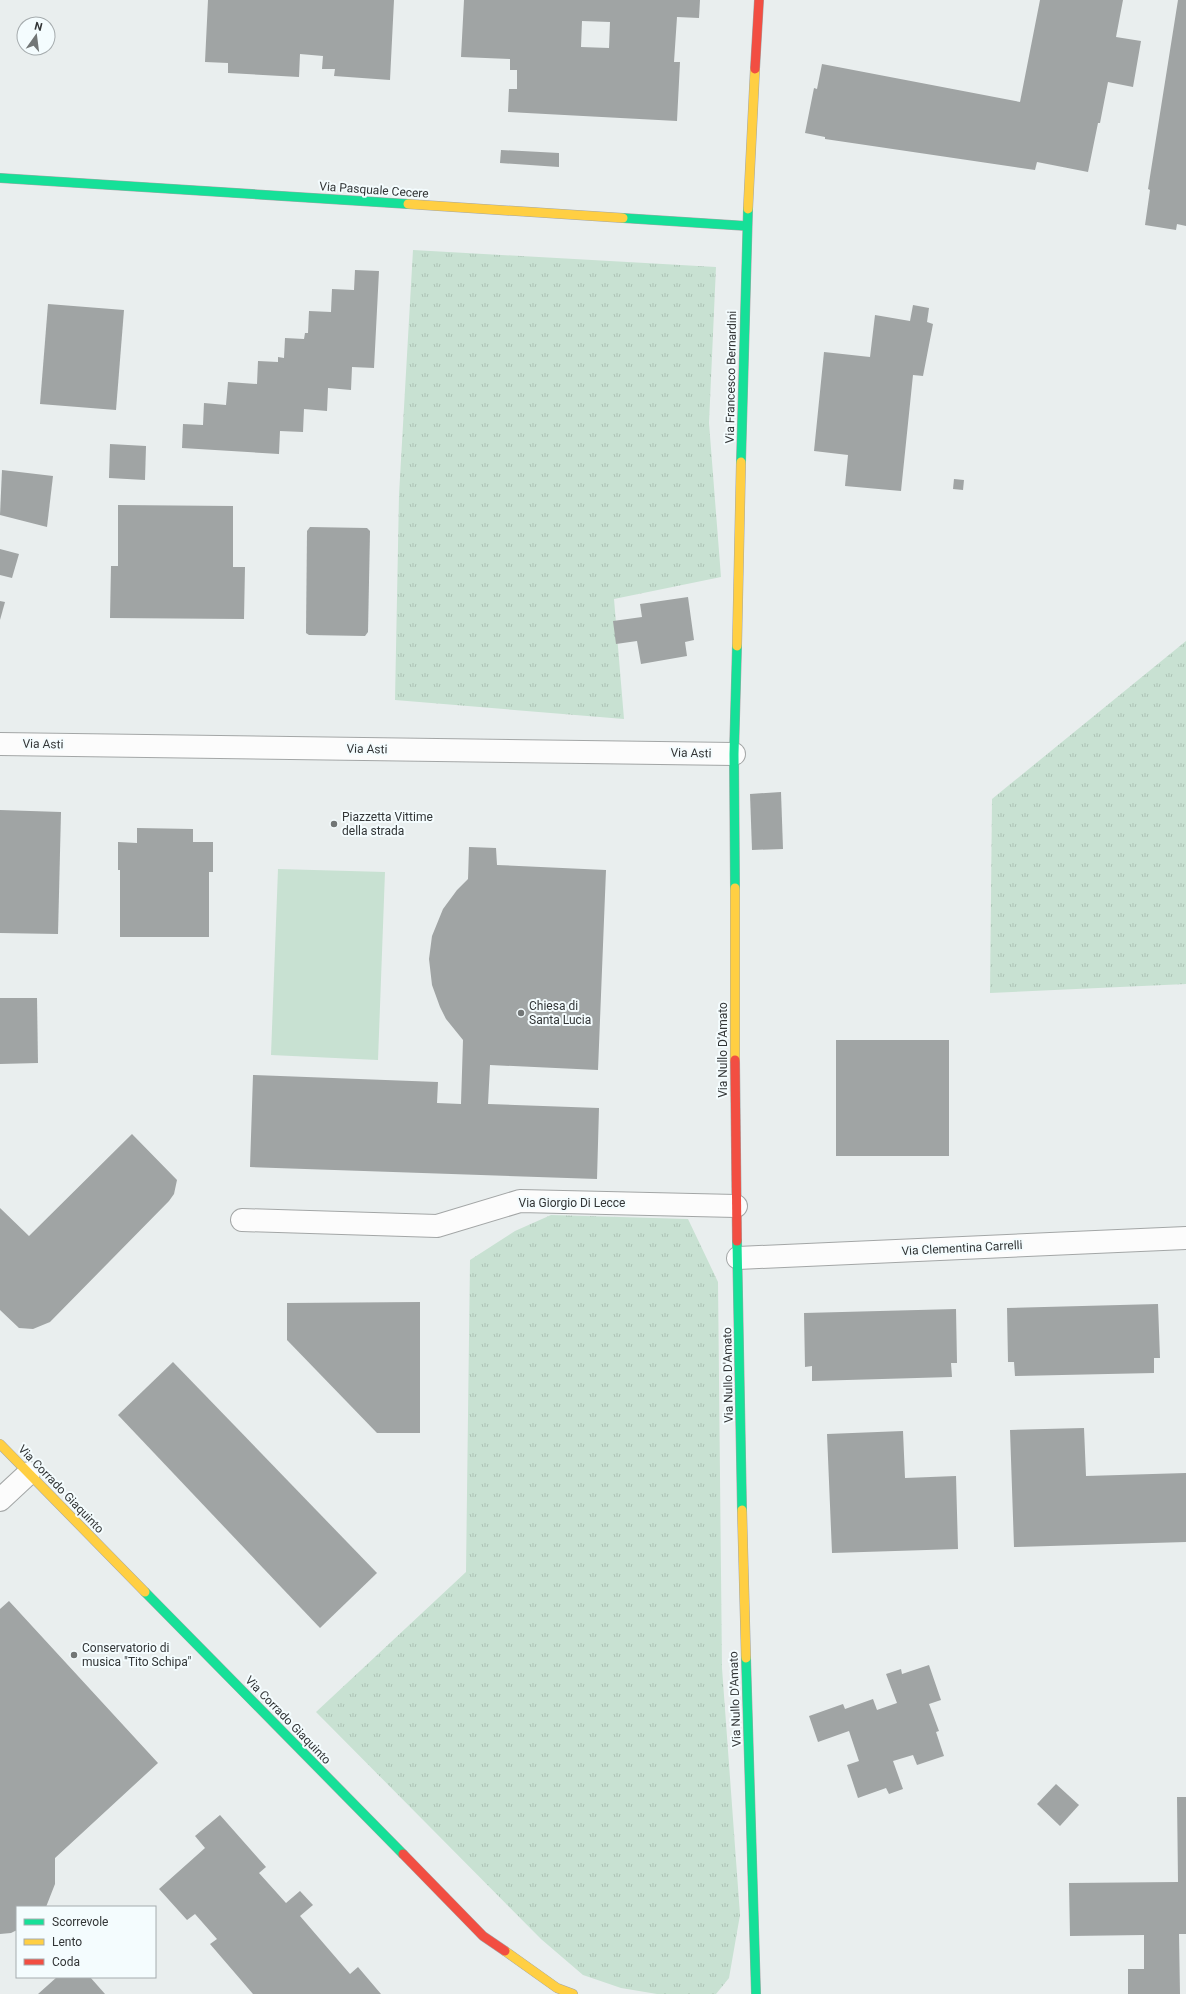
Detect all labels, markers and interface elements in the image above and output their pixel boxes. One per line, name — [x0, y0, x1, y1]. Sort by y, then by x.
north arrow — [16, 16, 56, 56]
text: N — [33, 20, 44, 34]
street label: Via Pasquale Cecere — [319, 179, 429, 201]
street label: Via Francesco Bernardini — [723, 310, 739, 443]
street label: Via Asti — [22, 737, 64, 751]
street label: Via Asti — [346, 742, 388, 756]
street label: Via Asti — [670, 746, 712, 760]
place label: Piazzetta Vittime della strada — [342, 810, 433, 838]
marker: Piazzetta Vittime della strada — [329, 819, 339, 829]
place label: Chiesa di Santa Lucia — [529, 999, 591, 1027]
street label: Via Nullo D'Amato — [716, 1002, 730, 1098]
marker: Chiesa di Santa Lucia — [516, 1008, 526, 1018]
street label: Via Giorgio Di Lecce — [519, 1196, 625, 1210]
street label: Via Clementina Carrelli — [901, 1238, 1023, 1258]
street label: Via Nullo D'Amato — [720, 1327, 736, 1423]
street label: Via Corrado Giaquinto — [15, 1442, 107, 1536]
place label: Conservatorio di musica "Tito Schipa" — [82, 1641, 191, 1669]
marker: Conservatorio di musica "Tito Schipa" — [69, 1650, 79, 1660]
street label: Via Nullo D'Amato — [726, 1651, 744, 1747]
street label: Via Corrado Giaquinto — [242, 1673, 334, 1767]
legend — [16, 1906, 156, 1978]
text: Scorrevole — [52, 1915, 108, 1929]
text: Lento — [52, 1935, 82, 1949]
text: Coda — [52, 1955, 80, 1969]

